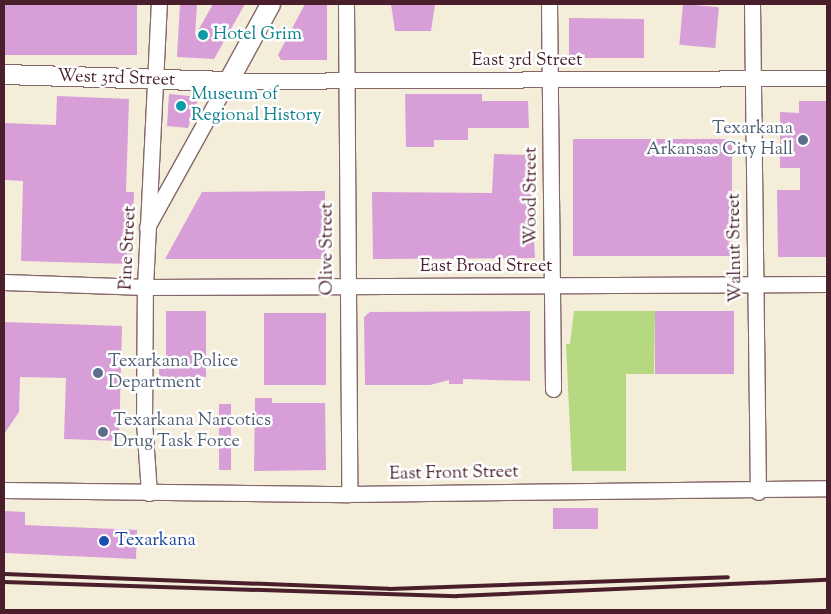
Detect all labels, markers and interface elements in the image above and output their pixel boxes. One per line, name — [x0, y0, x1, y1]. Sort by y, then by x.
place label: Hotel Grim — [213, 24, 302, 46]
marker: Hotel Grim — [197, 29, 209, 41]
street label: East 3rd Street — [472, 50, 582, 72]
street label: West 3rd Street — [57, 66, 175, 92]
place label: Museum of Regional History — [191, 85, 321, 128]
marker: Museum of Regional History — [175, 100, 187, 112]
place label: Texarkana Arkansas City Hall — [646, 119, 793, 162]
marker: Texarkana Arkansas City Hall — [797, 134, 809, 146]
street label: Wood Street — [521, 147, 543, 245]
street label: Walnut Street — [724, 193, 748, 303]
street label: Olive Street — [317, 203, 339, 295]
street label: Pine Street — [116, 205, 142, 291]
street label: East Broad Street — [420, 256, 552, 278]
place label: Texarkana Police Department — [108, 352, 238, 394]
marker: Texarkana Police Department — [92, 367, 104, 379]
place label: Texarkana Narcotics Drug Task Force — [113, 411, 271, 454]
marker: Texarkana Narcotics Drug Task Force — [97, 426, 109, 438]
street label: East Front Street — [389, 462, 519, 486]
place label: Texarkana — [115, 530, 196, 552]
marker: Texarkana — [97, 534, 111, 548]

